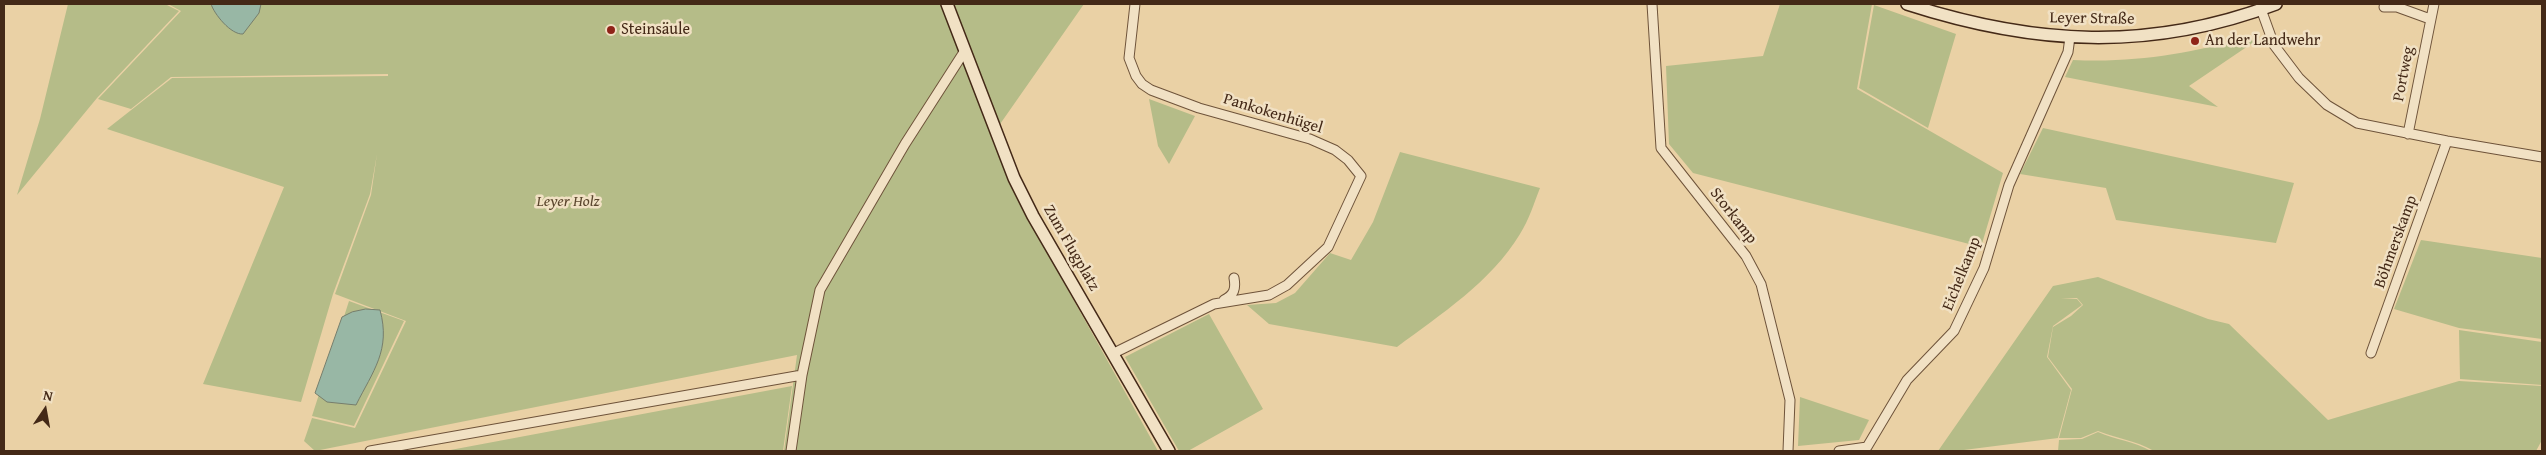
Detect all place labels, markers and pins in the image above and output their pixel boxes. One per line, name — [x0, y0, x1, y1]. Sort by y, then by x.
place label: Steinsäule — [621, 20, 690, 40]
marker: Steinsäule — [605, 24, 617, 36]
place label: An der Landwehr — [2205, 31, 2320, 51]
marker: An der Landwehr — [2189, 35, 2201, 47]

